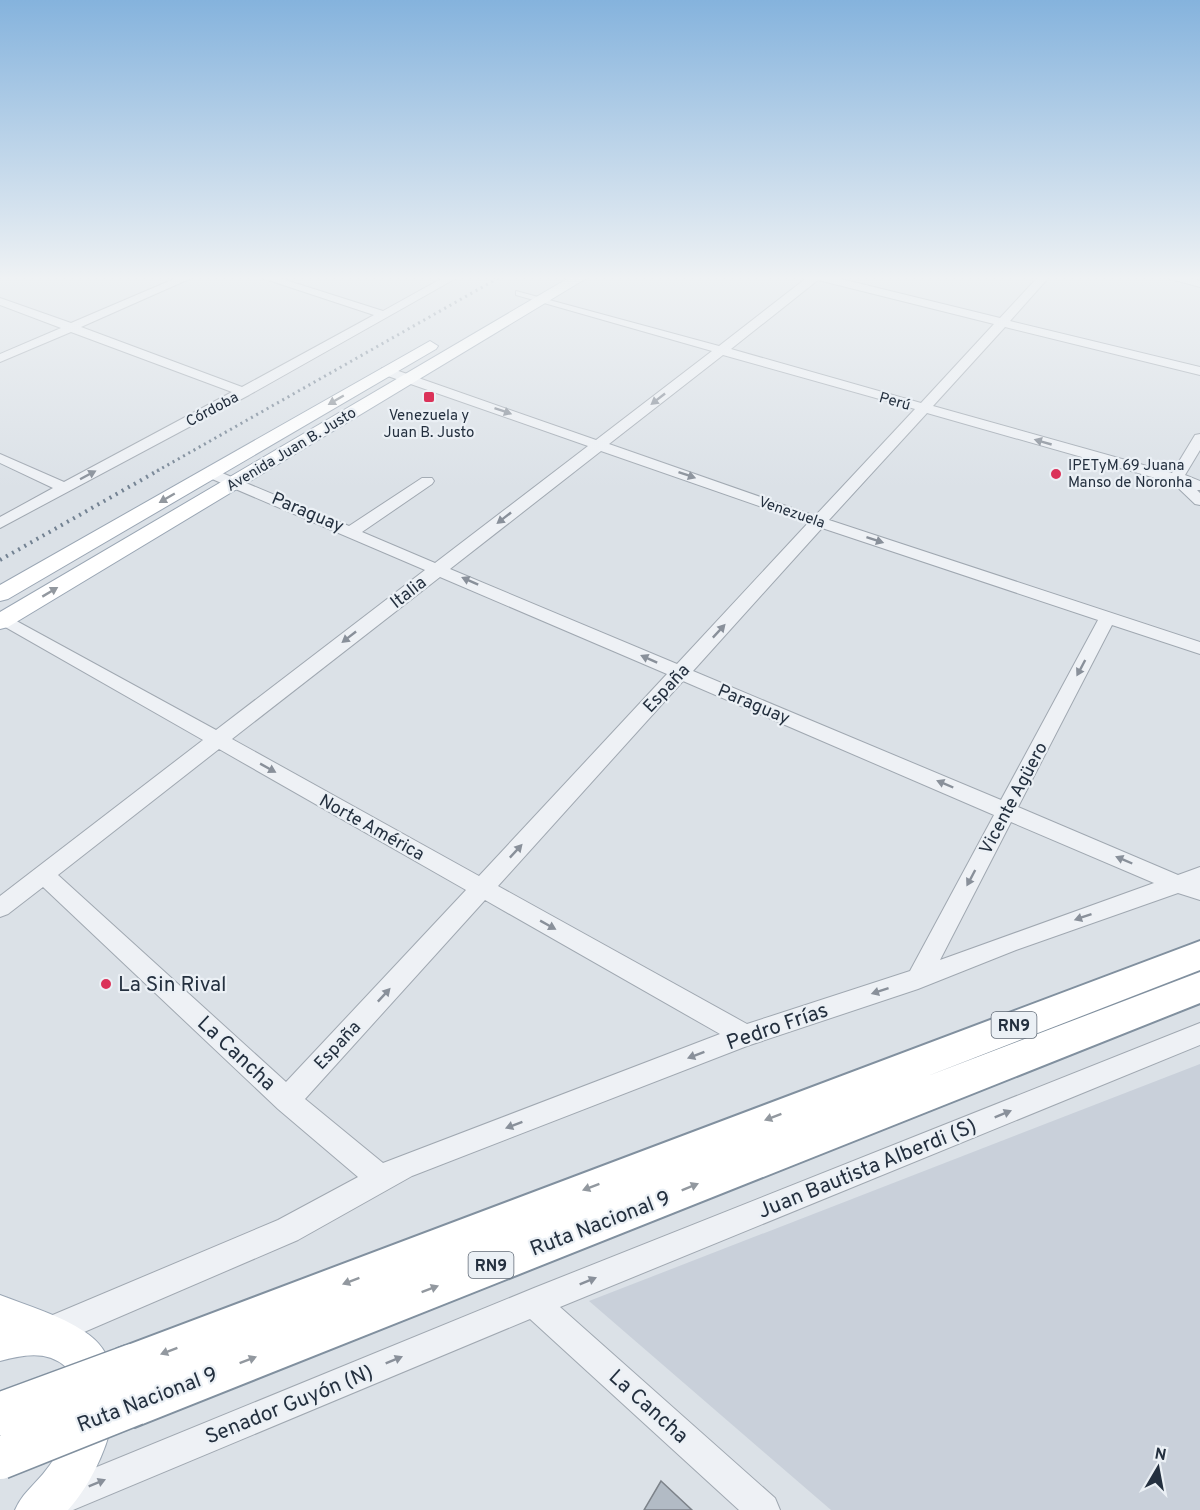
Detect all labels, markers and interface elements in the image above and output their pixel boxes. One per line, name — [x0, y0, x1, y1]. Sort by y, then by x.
street label: Córdoba — [183, 389, 242, 432]
street label: Perú — [877, 389, 913, 416]
marker: Venezuela y Juan B. Justo — [422, 390, 436, 404]
one-way arrow — [650, 392, 666, 405]
one-way arrow — [327, 395, 344, 405]
street label: Avenida Juan B. Justo — [223, 404, 360, 497]
place label: Venezuela y Juan B. Justo — [384, 407, 474, 443]
one-way arrow — [494, 407, 512, 417]
one-way arrow — [1033, 437, 1051, 446]
place label: IPETyM 69 Juana Manso de Noronha — [1068, 457, 1193, 493]
marker: IPETyM 69 Juana Manso de Noronha — [1049, 467, 1063, 481]
one-way arrow — [80, 470, 97, 480]
one-way arrow — [679, 471, 697, 481]
street label: Paraguay — [268, 488, 347, 539]
one-way arrow — [158, 493, 175, 503]
street label: Venezuela — [756, 493, 827, 534]
one-way arrow — [496, 512, 512, 524]
one-way arrow — [866, 536, 884, 545]
street label: Italia — [386, 572, 432, 615]
one-way arrow — [462, 577, 479, 586]
one-way arrow — [42, 587, 58, 598]
one-way arrow — [712, 623, 726, 638]
one-way arrow — [342, 631, 357, 643]
one-way arrow — [640, 654, 658, 663]
street label: España — [639, 660, 696, 718]
one-way arrow — [1076, 660, 1086, 677]
street label: Paraguay — [714, 680, 793, 731]
street label: Vicente Agüero — [975, 739, 1054, 859]
one-way arrow — [260, 763, 277, 773]
one-way arrow — [936, 779, 954, 788]
street label: Norte América — [315, 790, 428, 867]
one-way arrow — [509, 844, 523, 859]
one-way arrow — [1116, 856, 1133, 865]
one-way arrow — [966, 870, 976, 887]
one-way arrow — [1074, 912, 1092, 922]
one-way arrow — [540, 920, 556, 931]
place label: La Sin Rival — [118, 972, 227, 999]
marker: La Sin Rival — [99, 977, 113, 991]
one-way arrow — [871, 987, 889, 997]
one-way arrow — [376, 988, 390, 1002]
street label: Pedro Frías — [723, 997, 832, 1057]
street label: La Cancha — [191, 1011, 281, 1097]
road number: RN9 — [992, 1012, 1036, 1038]
street label: España — [310, 1017, 367, 1075]
one-way arrow — [687, 1051, 705, 1060]
one-way arrow — [994, 1109, 1012, 1118]
street label: Juan Bautista Alberdi (S) — [754, 1113, 981, 1226]
one-way arrow — [764, 1113, 782, 1122]
one-way arrow — [505, 1120, 523, 1130]
one-way arrow — [681, 1182, 699, 1191]
one-way arrow — [582, 1183, 600, 1193]
street label: Ruta Nacional 9 — [527, 1185, 675, 1264]
road number: RN9 — [468, 1252, 514, 1278]
one-way arrow — [341, 1276, 359, 1286]
one-way arrow — [579, 1276, 597, 1285]
one-way arrow — [421, 1284, 439, 1293]
one-way arrow — [160, 1347, 178, 1356]
one-way arrow — [240, 1354, 258, 1364]
one-way arrow — [385, 1355, 403, 1364]
street label: Senador Guyón (N) — [202, 1359, 377, 1451]
street label: Ruta Nacional 9 — [74, 1361, 222, 1440]
street label: La Cancha — [602, 1364, 694, 1450]
north arrow — [1128, 1438, 1188, 1498]
text: N — [1153, 1444, 1168, 1466]
one-way arrow — [89, 1478, 107, 1488]

